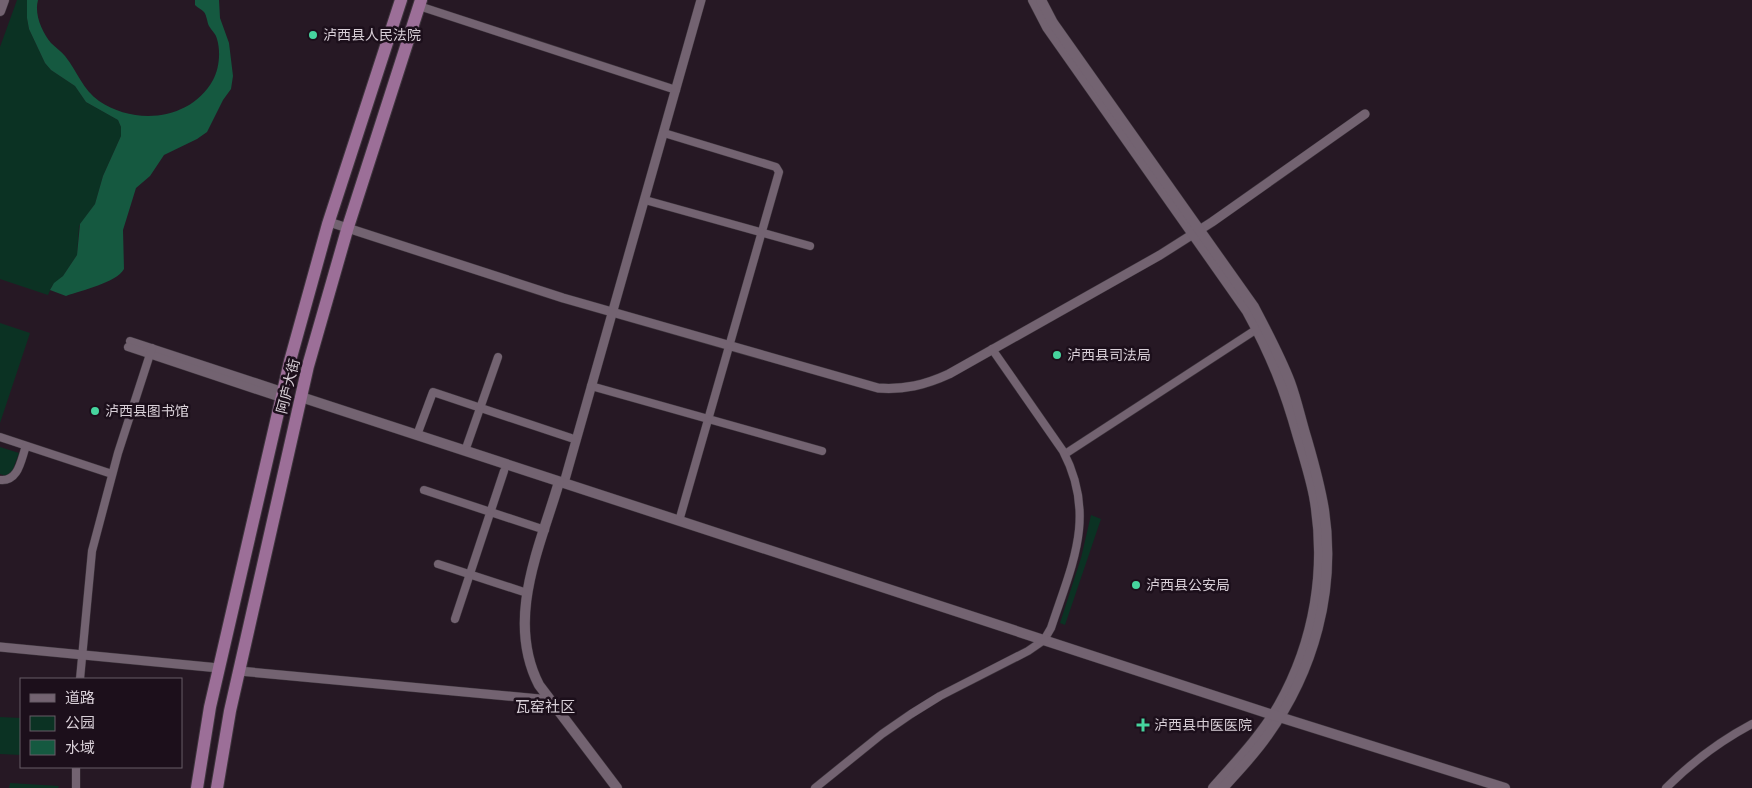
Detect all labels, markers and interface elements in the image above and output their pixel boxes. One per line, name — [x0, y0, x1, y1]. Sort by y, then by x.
place label: 泸西县人民法院 — [323, 26, 421, 44]
marker: 泸西县人民法院 — [307, 29, 319, 41]
place label: 泸西县司法局 — [1067, 346, 1151, 364]
marker: 泸西县司法局 — [1051, 349, 1063, 361]
street label: 阿庐大街 — [272, 357, 304, 415]
place label: 泸西县图书馆 — [105, 402, 189, 420]
marker: 泸西县图书馆 — [89, 405, 101, 417]
place label: 泸西县公安局 — [1146, 576, 1230, 594]
marker: 泸西县公安局 — [1130, 579, 1142, 591]
legend — [20, 678, 182, 768]
text: 道路 — [65, 688, 95, 707]
district label: 瓦窑社区 — [515, 697, 575, 716]
text: 公园 — [65, 713, 95, 732]
place label: 泸西县中医医院 — [1154, 716, 1252, 734]
marker: 泸西县中医医院 — [1136, 718, 1150, 732]
text: 水域 — [65, 738, 95, 757]

